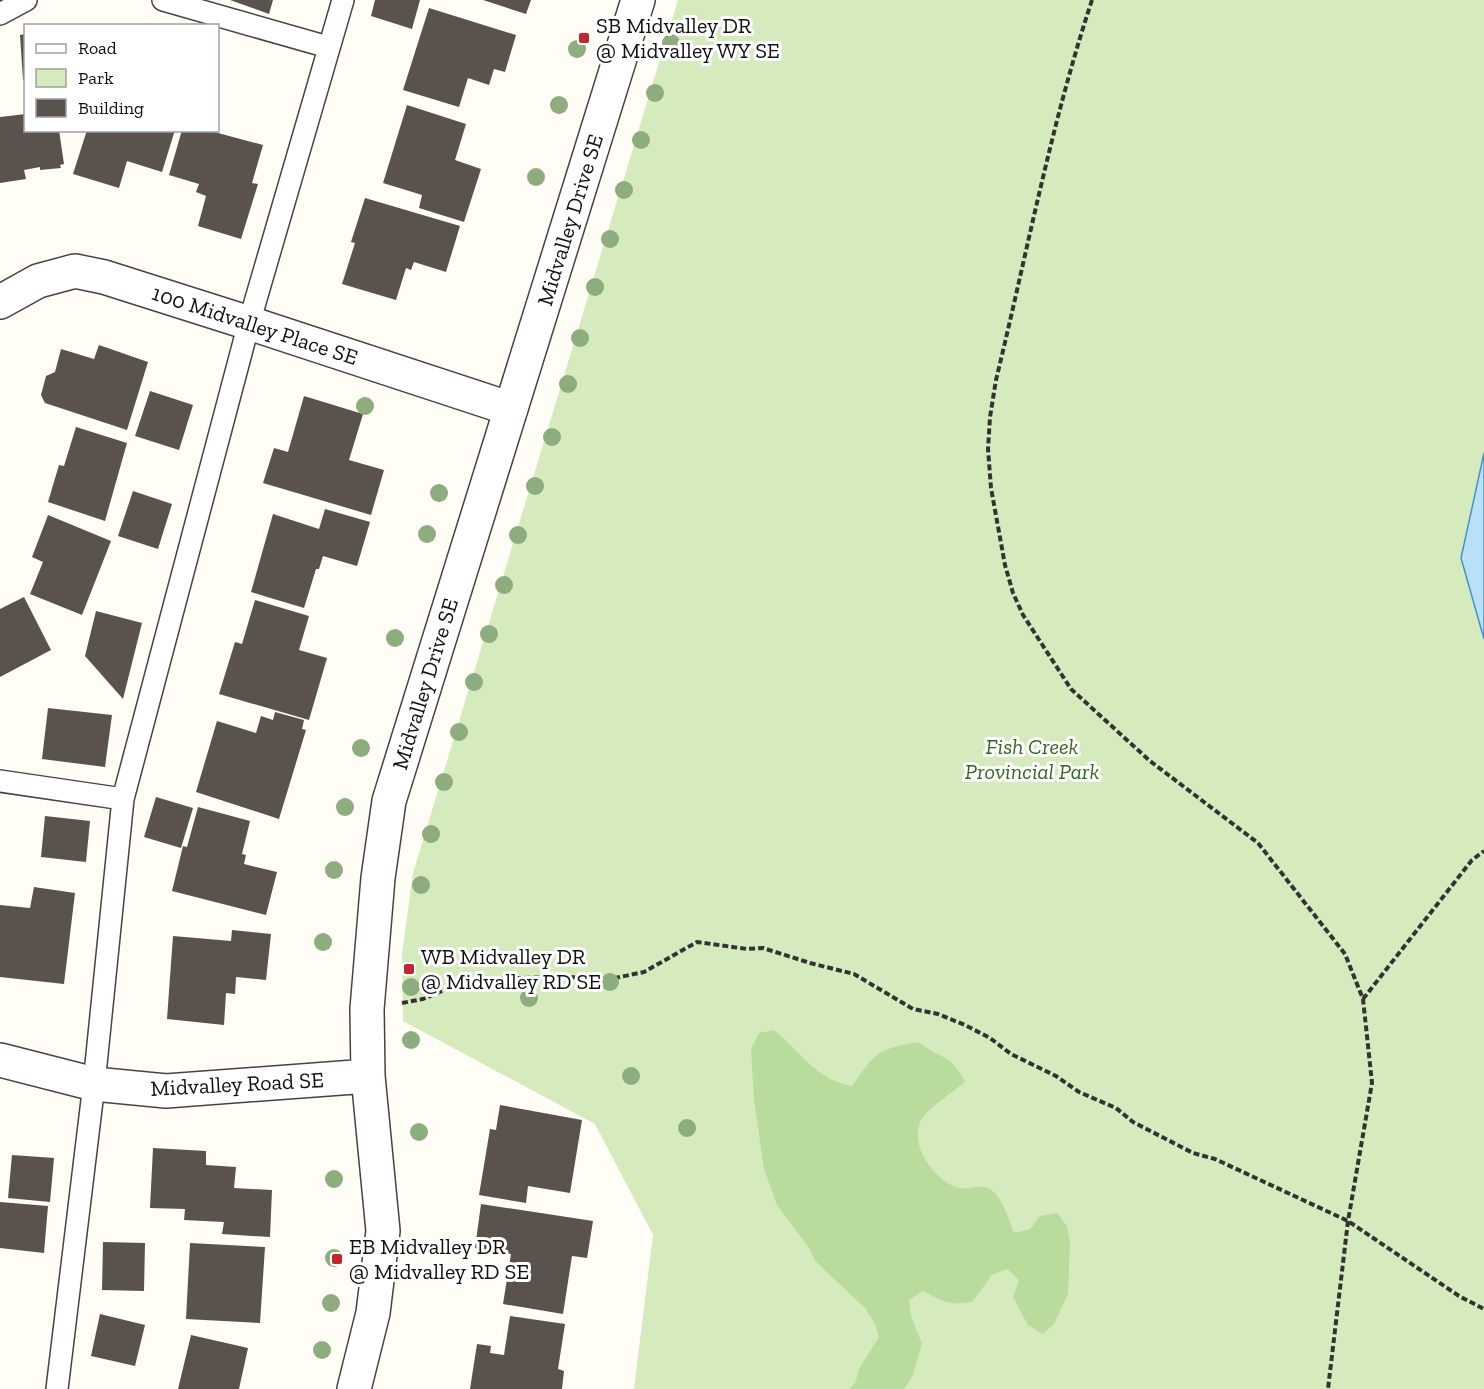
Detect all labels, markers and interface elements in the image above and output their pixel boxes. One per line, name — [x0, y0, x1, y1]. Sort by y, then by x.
place label: SB Midvalley DR @ Midvalley WY SE — [596, 12, 780, 64]
legend — [24, 24, 219, 132]
marker: SB Midvalley DR @ Midvalley WY SE — [577, 31, 591, 45]
text: Road — [78, 37, 117, 59]
text: Park — [78, 67, 114, 89]
text: Building — [78, 97, 144, 119]
street label: Midvalley Drive SE — [531, 131, 609, 309]
street label: 100 Midvalley Place SE — [149, 279, 361, 371]
street label: Midvalley Drive SE — [386, 595, 464, 773]
park label: Fish Creek Provincial Park — [965, 733, 1099, 785]
place label: WB Midvalley DR @ Midvalley RD SE — [421, 943, 601, 995]
marker: WB Midvalley DR @ Midvalley RD SE — [402, 962, 416, 976]
street label: Midvalley Road SE — [150, 1066, 324, 1102]
place label: EB Midvalley DR @ Midvalley RD SE — [349, 1233, 529, 1285]
marker: EB Midvalley DR @ Midvalley RD SE — [330, 1252, 344, 1266]

